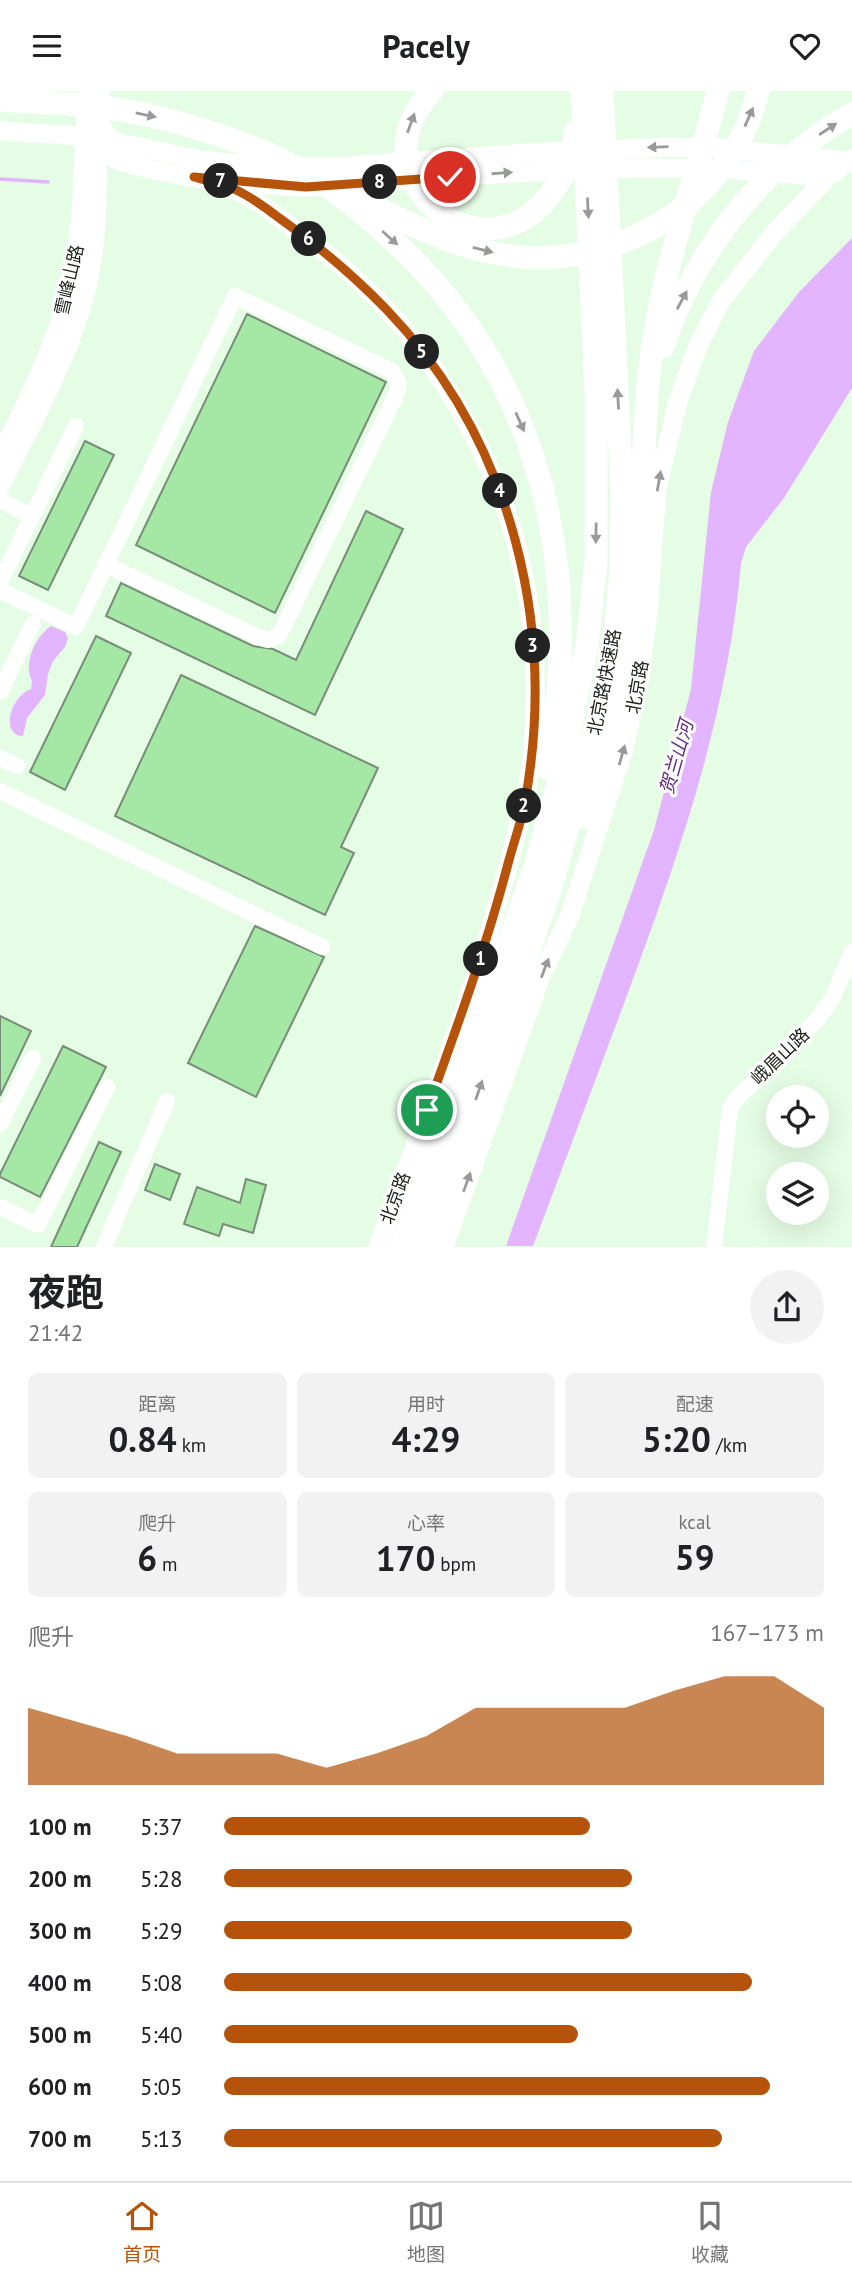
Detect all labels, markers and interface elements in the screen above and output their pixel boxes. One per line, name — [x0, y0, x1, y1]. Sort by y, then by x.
text: Pacely — [382, 25, 470, 67]
icon: menu — [28, 27, 66, 65]
icon: heart — [786, 27, 824, 65]
one-way arrow — [743, 107, 755, 127]
one-way arrow — [135, 110, 157, 121]
one-way arrow — [406, 113, 417, 134]
one-way arrow — [818, 122, 838, 135]
one-way arrow — [647, 142, 669, 153]
pin — [420, 147, 480, 207]
icon: check — [431, 158, 469, 196]
pin: 7 — [204, 163, 238, 199]
pin: 8 — [362, 165, 398, 199]
one-way arrow — [491, 167, 513, 178]
text: 7 — [215, 168, 226, 192]
text: 8 — [374, 169, 385, 193]
one-way arrow — [582, 197, 593, 219]
pin: 6 — [292, 221, 326, 257]
text: 6 — [303, 226, 314, 250]
one-way arrow — [381, 229, 398, 245]
street label: 雪峰山路 — [50, 242, 88, 318]
one-way arrow — [473, 245, 495, 256]
one-way arrow — [676, 290, 688, 309]
pin: 5 — [404, 335, 440, 369]
text: 5 — [416, 339, 427, 363]
one-way arrow — [612, 388, 623, 410]
one-way arrow — [514, 412, 526, 432]
one-way arrow — [654, 470, 665, 492]
pin: 4 — [482, 473, 518, 509]
text: 4 — [494, 478, 505, 502]
one-way arrow — [590, 523, 602, 545]
street label: 北京路快速路 — [582, 627, 626, 737]
pin: 3 — [516, 629, 550, 663]
text: 3 — [527, 633, 538, 657]
street label: 北京路 — [621, 658, 653, 716]
water label: 贺兰山河 — [654, 713, 699, 797]
one-way arrow — [617, 744, 627, 765]
pin: 2 — [506, 789, 542, 823]
text: 2 — [518, 793, 529, 817]
pin: 1 — [463, 941, 498, 977]
text: 1 — [475, 946, 486, 970]
one-way arrow — [539, 958, 550, 979]
street label: 峨眉山路 — [746, 1023, 814, 1089]
one-way arrow — [474, 1079, 485, 1100]
pin — [397, 1080, 457, 1140]
map controls — [766, 1085, 829, 1225]
button: locate — [766, 1085, 829, 1148]
icon: arrive — [408, 1091, 446, 1129]
button: layers — [766, 1162, 829, 1225]
street label: 北京路 — [375, 1169, 415, 1227]
one-way arrow — [462, 1172, 473, 1193]
text: 夜跑 — [28, 1267, 104, 1316]
button: share — [750, 1270, 824, 1344]
text: 21:42 — [28, 1318, 83, 1347]
text: 距离 — [138, 1392, 176, 1416]
text: 用时 — [407, 1392, 445, 1416]
text: 配速 — [676, 1392, 714, 1416]
text: 0.84 — [108, 1416, 177, 1462]
text: 4:29 — [392, 1416, 460, 1462]
text: 5:20 — [642, 1416, 711, 1462]
text: km — [177, 1433, 206, 1457]
text: /km — [711, 1433, 747, 1457]
text: kcal — [678, 1510, 711, 1534]
text: 爬升 — [138, 1511, 176, 1535]
text: 心率 — [407, 1511, 445, 1535]
text: 59 — [675, 1534, 715, 1580]
text: 6 — [137, 1535, 157, 1581]
text: 170 — [376, 1535, 435, 1581]
text: m — [157, 1552, 178, 1576]
text: bpm — [435, 1552, 476, 1576]
text: 167–173 m — [710, 1618, 824, 1647]
text: 爬升 — [28, 1622, 74, 1651]
text: 100 m — [28, 1812, 91, 1841]
text: 5:37 — [140, 1812, 183, 1841]
text: 200 m — [28, 1864, 91, 1893]
text: 5:28 — [140, 1864, 183, 1893]
text: 300 m — [28, 1916, 91, 1945]
text: 5:29 — [140, 1916, 183, 1945]
text: 400 m — [28, 1968, 91, 1997]
text: 5:08 — [140, 1968, 183, 1997]
text: 500 m — [28, 2020, 91, 2049]
text: 5:40 — [140, 2020, 183, 2049]
text: 600 m — [28, 2072, 91, 2101]
text: 5:05 — [140, 2072, 183, 2101]
text: 700 m — [28, 2124, 91, 2153]
text: 5:13 — [140, 2124, 183, 2153]
tab: 首页 — [123, 2197, 161, 2266]
tab: 地图 — [407, 2197, 445, 2266]
tab: 收藏 — [691, 2197, 729, 2266]

